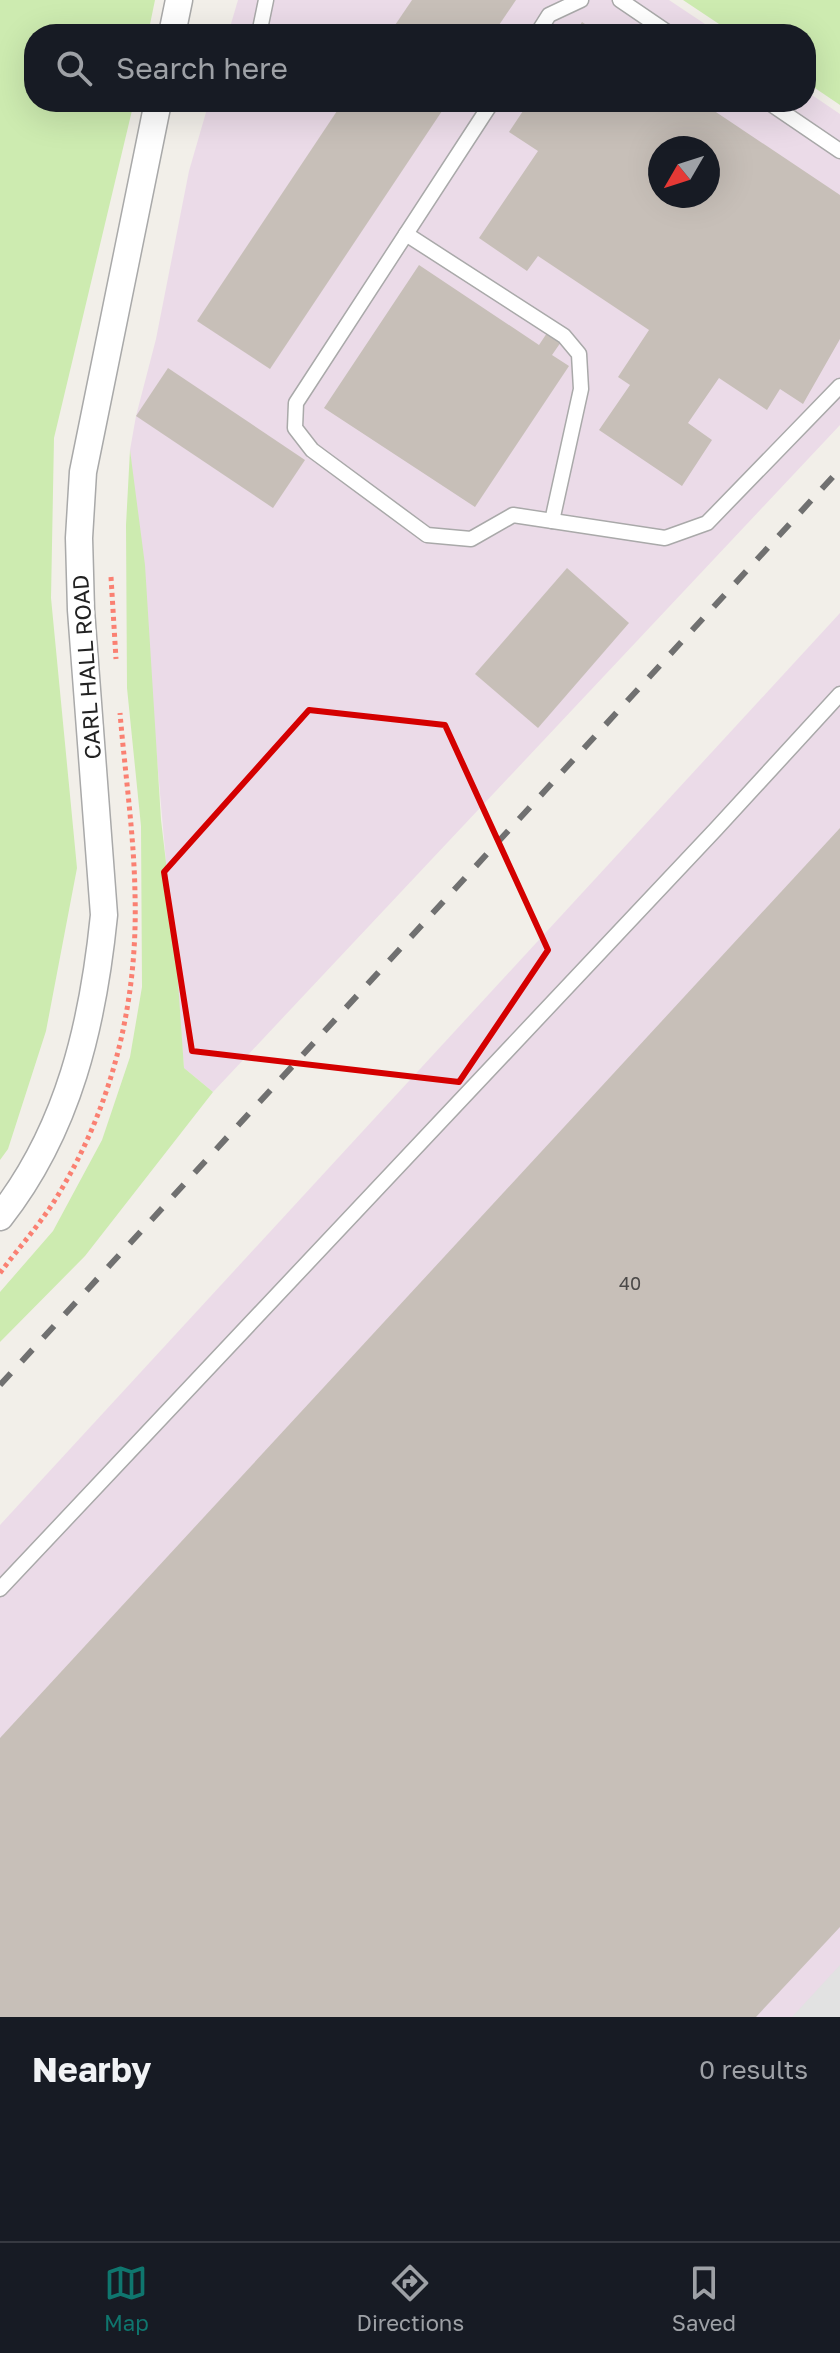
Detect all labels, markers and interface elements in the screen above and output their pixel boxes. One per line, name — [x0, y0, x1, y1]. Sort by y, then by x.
search box — [24, 24, 816, 112]
icon: search — [52, 46, 96, 90]
text: Search here — [116, 50, 288, 86]
north arrow — [648, 136, 720, 208]
street label: CARL HALL ROAD — [66, 574, 106, 760]
house number: 40 — [619, 1272, 641, 1294]
text: Nearby — [32, 2049, 152, 2089]
text: 0 results — [699, 2054, 808, 2085]
tab: Map — [104, 2261, 149, 2336]
tab: Directions — [357, 2261, 464, 2336]
tab: Saved — [672, 2261, 736, 2336]

